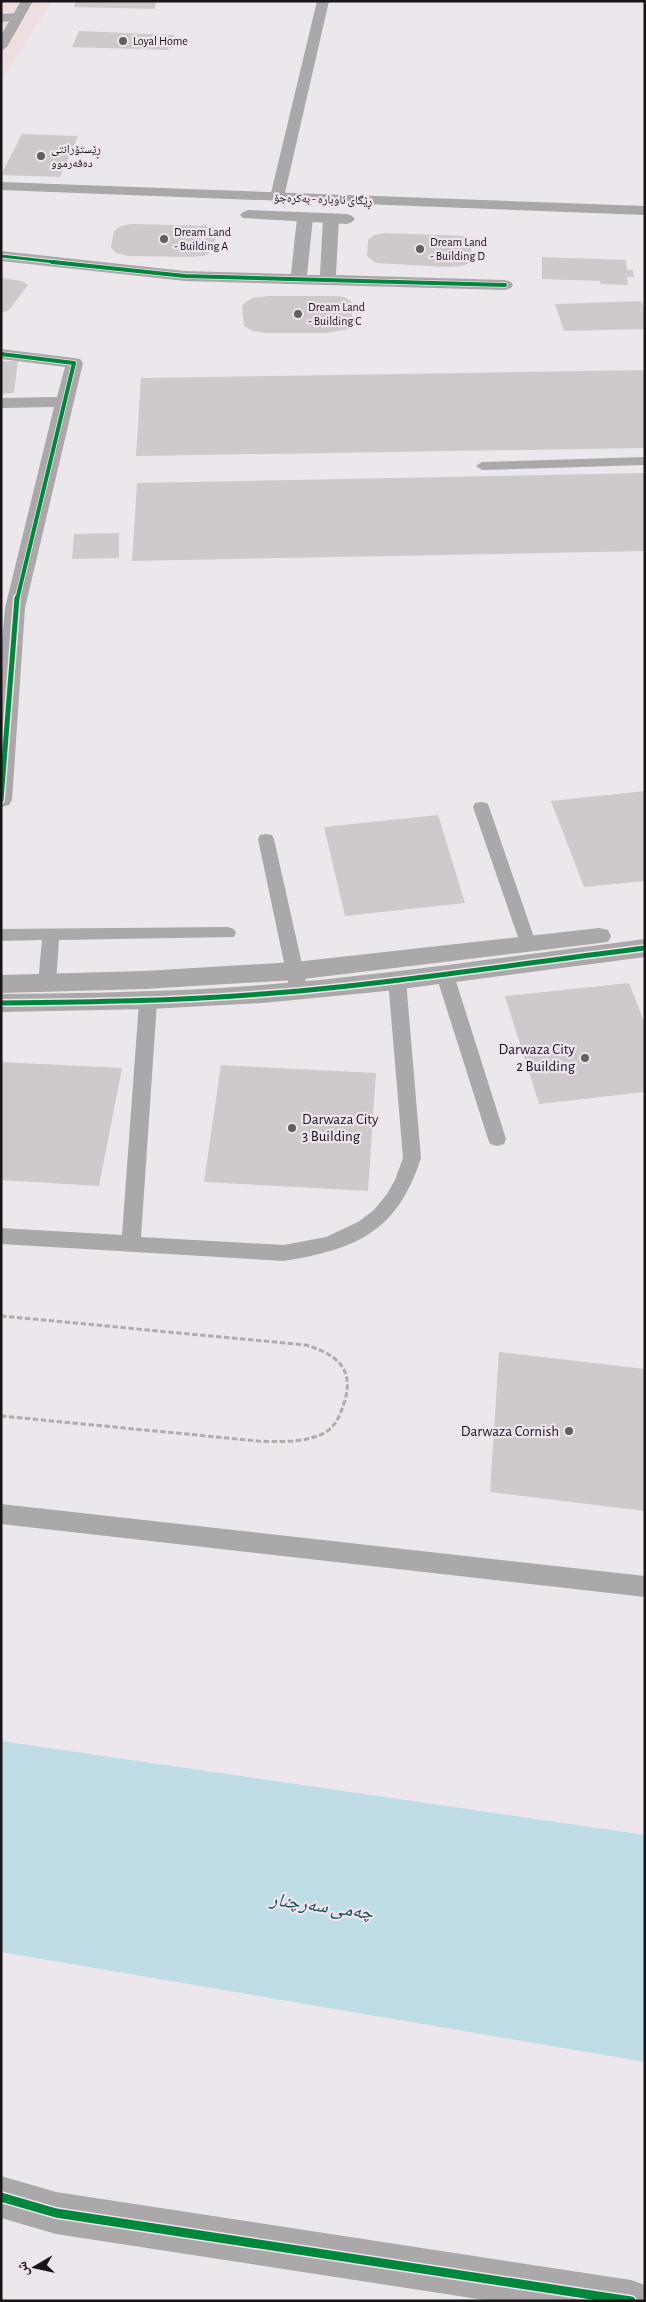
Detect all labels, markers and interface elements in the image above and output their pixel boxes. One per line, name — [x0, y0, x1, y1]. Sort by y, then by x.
marker: Loyal Home — [117, 35, 129, 47]
place label: Loyal Home — [133, 35, 188, 48]
place label: ڕێستۆرانتی دەفەرموو — [51, 143, 101, 169]
marker: ڕێستۆرانتی دەفەرموو — [35, 150, 47, 162]
street label: ڕێگای ئاوبارە - بەکرەجۆ — [273, 191, 373, 210]
place label: Dream Land - Building A — [174, 226, 231, 252]
marker: Dream Land - Building A — [158, 233, 170, 245]
place label: Dream Land - Building D — [430, 236, 487, 262]
marker: Dream Land - Building D — [414, 243, 426, 255]
place label: Dream Land - Building C — [308, 301, 365, 327]
marker: Dream Land - Building C — [292, 308, 304, 320]
place label: Darwaza City 2 Building — [498, 1042, 576, 1074]
marker: Darwaza City 2 Building — [579, 1052, 591, 1064]
place label: Darwaza City 3 Building — [302, 1112, 379, 1144]
marker: Darwaza City 3 Building — [286, 1122, 298, 1134]
place label: Darwaza Cornish — [461, 1424, 559, 1439]
marker: Darwaza Cornish — [563, 1425, 575, 1437]
water label: چەمی سەرچنار — [267, 1890, 375, 1924]
north arrow — [10, 2242, 60, 2292]
text: ش — [15, 2260, 32, 2277]

